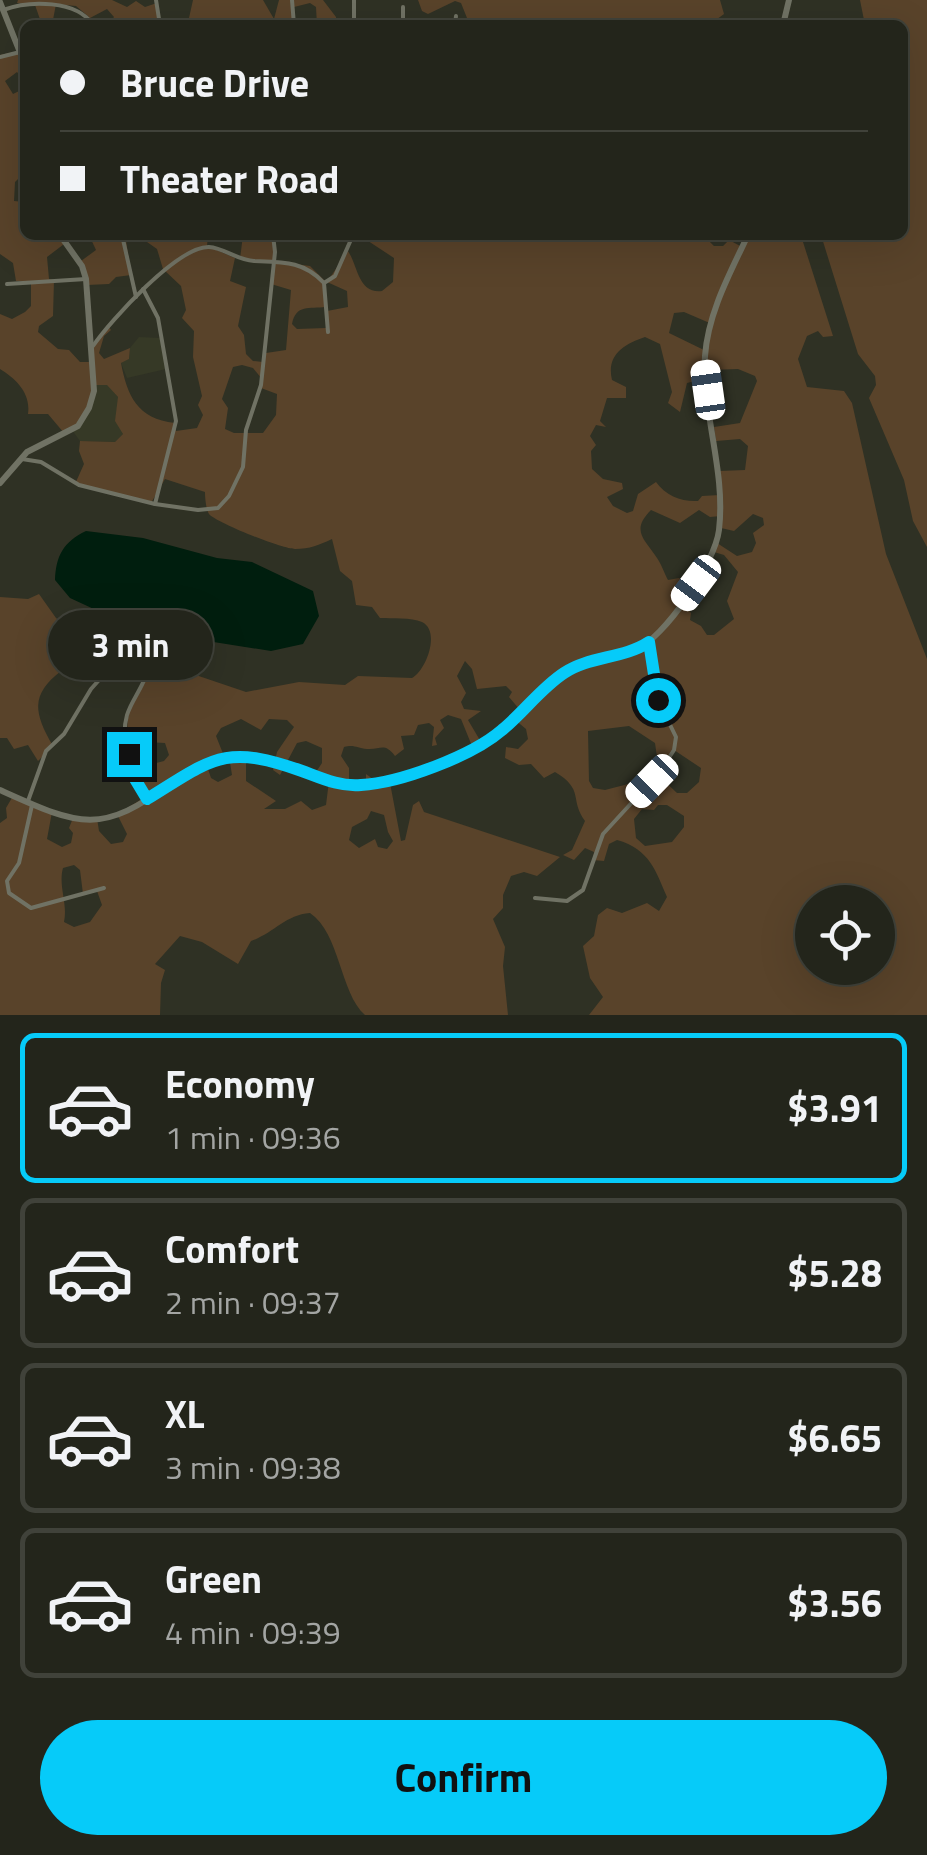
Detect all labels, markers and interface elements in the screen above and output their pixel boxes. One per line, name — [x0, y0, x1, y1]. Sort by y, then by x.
text: Bruce Drive — [120, 54, 309, 112]
text: Theater Road — [120, 150, 339, 208]
car — [689, 358, 727, 422]
car — [666, 550, 726, 616]
callout: 3 min — [46, 609, 212, 679]
text: 3 min — [92, 621, 169, 669]
route start — [636, 678, 681, 723]
route end — [107, 732, 152, 777]
car — [620, 749, 684, 813]
map controls — [795, 885, 895, 985]
button: locate — [795, 885, 895, 985]
text: Economy — [165, 1055, 315, 1113]
icon: car — [45, 1063, 135, 1153]
text: $3.91 — [787, 1079, 882, 1137]
text: 1 min · 09:36 — [165, 1113, 341, 1161]
text: Comfort — [165, 1220, 299, 1278]
icon: car — [45, 1228, 135, 1318]
text: $5.28 — [787, 1244, 882, 1302]
text: 2 min · 09:37 — [165, 1278, 341, 1326]
text: XL — [165, 1385, 205, 1443]
icon: car — [45, 1393, 135, 1483]
text: $6.65 — [787, 1409, 882, 1467]
text: 3 min · 09:38 — [165, 1443, 341, 1491]
text: Green — [165, 1550, 262, 1608]
icon: car — [45, 1558, 135, 1648]
text: $3.56 — [787, 1574, 882, 1632]
text: 4 min · 09:39 — [165, 1608, 341, 1656]
button: Confirm — [40, 1720, 887, 1835]

